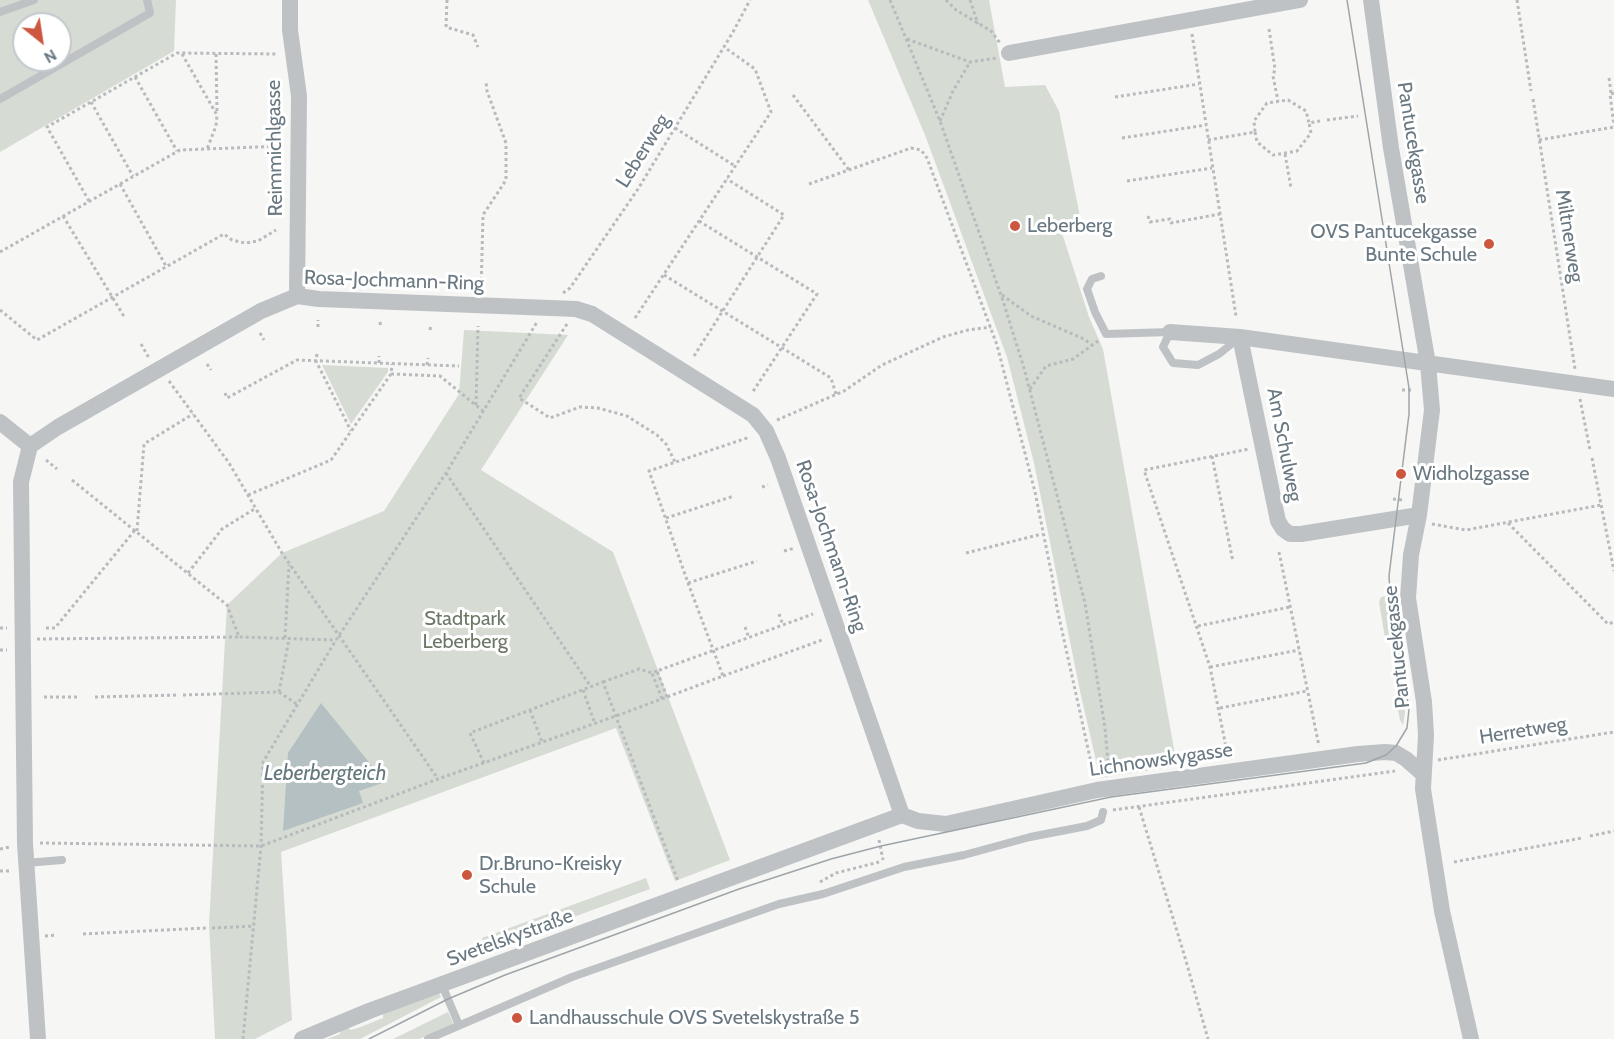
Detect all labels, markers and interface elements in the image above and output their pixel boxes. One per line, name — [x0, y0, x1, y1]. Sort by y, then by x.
north arrow — [12, 12, 72, 72]
text: N — [41, 45, 60, 67]
street label: Reimmichlgasse — [262, 80, 288, 216]
street label: Pantucekgasse — [1392, 80, 1434, 206]
street label: Leberweg — [611, 110, 675, 192]
street label: Miltnerweg — [1550, 188, 1588, 284]
place label: Leberberg — [1027, 214, 1112, 238]
marker: Leberberg — [1008, 219, 1022, 233]
place label: OVS Pantucekgasse Bunte Schule — [1310, 220, 1477, 267]
marker: OVS Pantucekgasse Bunte Schule — [1482, 237, 1496, 251]
street label: Rosa-Jochmann-Ring — [304, 266, 484, 296]
street label: Am Schulweg — [1261, 386, 1307, 504]
street label: Rosa-Jochmann-Ring — [790, 457, 872, 635]
place label: Widholzgasse — [1413, 462, 1529, 486]
marker: Widholzgasse — [1394, 467, 1408, 481]
street label: Pantucekgasse — [1379, 585, 1415, 709]
park label: Stadtpark Leberberg — [422, 607, 508, 654]
street label: Herretweg — [1478, 712, 1568, 750]
street label: Lichnowskygasse — [1088, 738, 1234, 782]
water label: Leberbergteich — [264, 761, 386, 787]
place label: Dr.Bruno-Kreisky Schule — [479, 852, 622, 899]
marker: Dr.Bruno-Kreisky Schule — [460, 868, 474, 882]
street label: Svetelskystraße — [444, 904, 576, 972]
place label: Landhausschule OVS Svetelskystraße 5 — [529, 1006, 860, 1030]
marker: Landhausschule OVS Svetelskystraße 5 — [510, 1011, 524, 1025]

